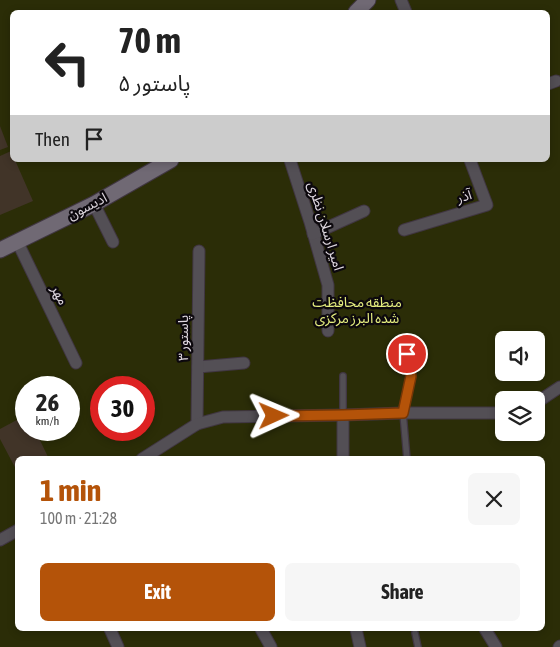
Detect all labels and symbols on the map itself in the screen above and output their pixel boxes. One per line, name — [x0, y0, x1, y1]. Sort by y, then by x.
street label: امیر ارسلان نظری — [304, 180, 347, 273]
street label: آذر — [453, 186, 475, 207]
street label: ادیسون — [65, 189, 110, 224]
street label: مهر — [47, 282, 72, 308]
park label: منطقه محافظت شده البرز مرکزی — [312, 294, 402, 327]
street label: پاستور ۳ — [175, 315, 193, 361]
pin — [386, 333, 428, 375]
speed limit sign: 30 — [90, 376, 155, 441]
position arrow — [247, 389, 299, 441]

